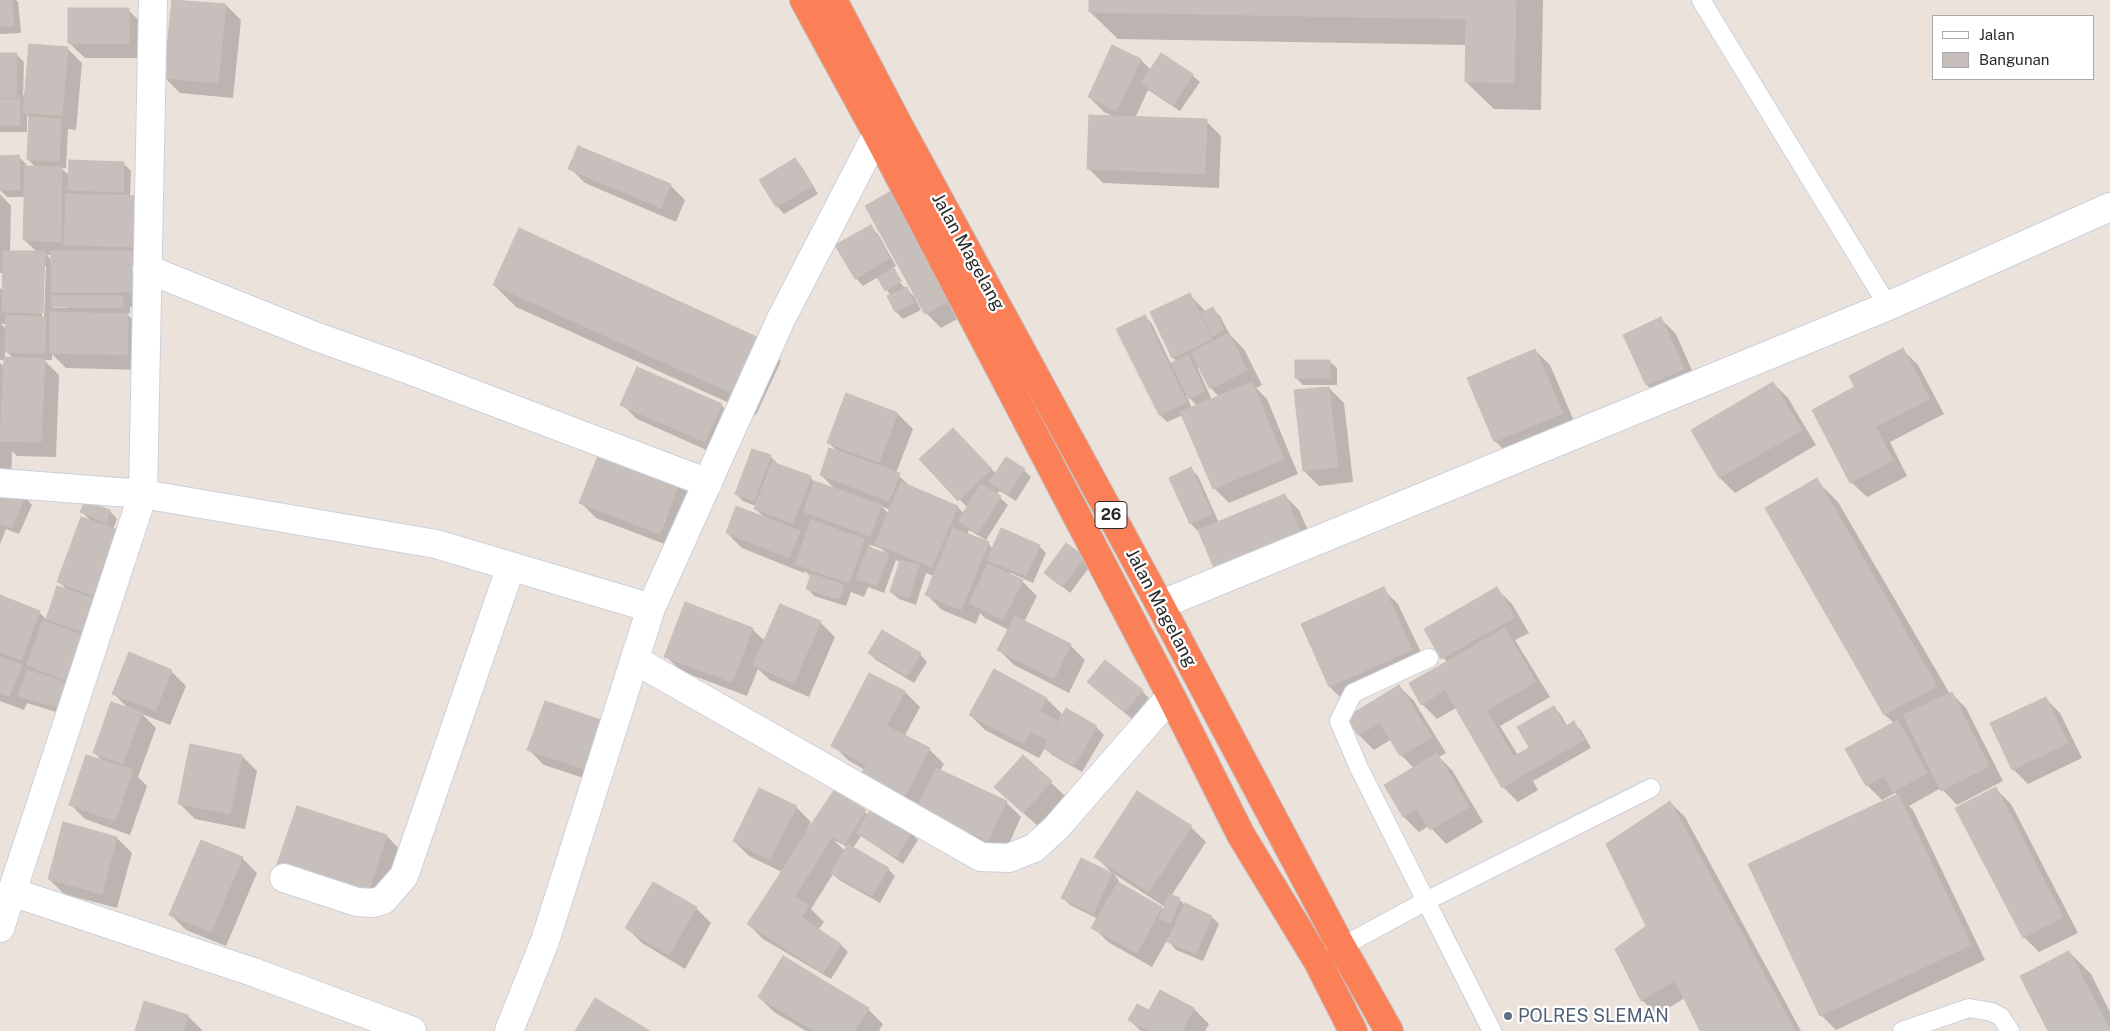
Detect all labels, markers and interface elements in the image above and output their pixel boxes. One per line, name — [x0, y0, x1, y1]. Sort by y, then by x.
legend — [1932, 15, 2095, 80]
text: Jalan — [1979, 26, 2015, 43]
text: Bangunan — [1979, 51, 2050, 68]
street label: Jalan Magelang — [927, 190, 1009, 314]
road number: 26 — [1095, 502, 1127, 528]
street label: Jalan Magelang — [1121, 545, 1201, 671]
place label: POLRES SLEMAN — [1518, 1005, 1669, 1027]
marker: POLRES SLEMAN — [1502, 1010, 1514, 1022]

